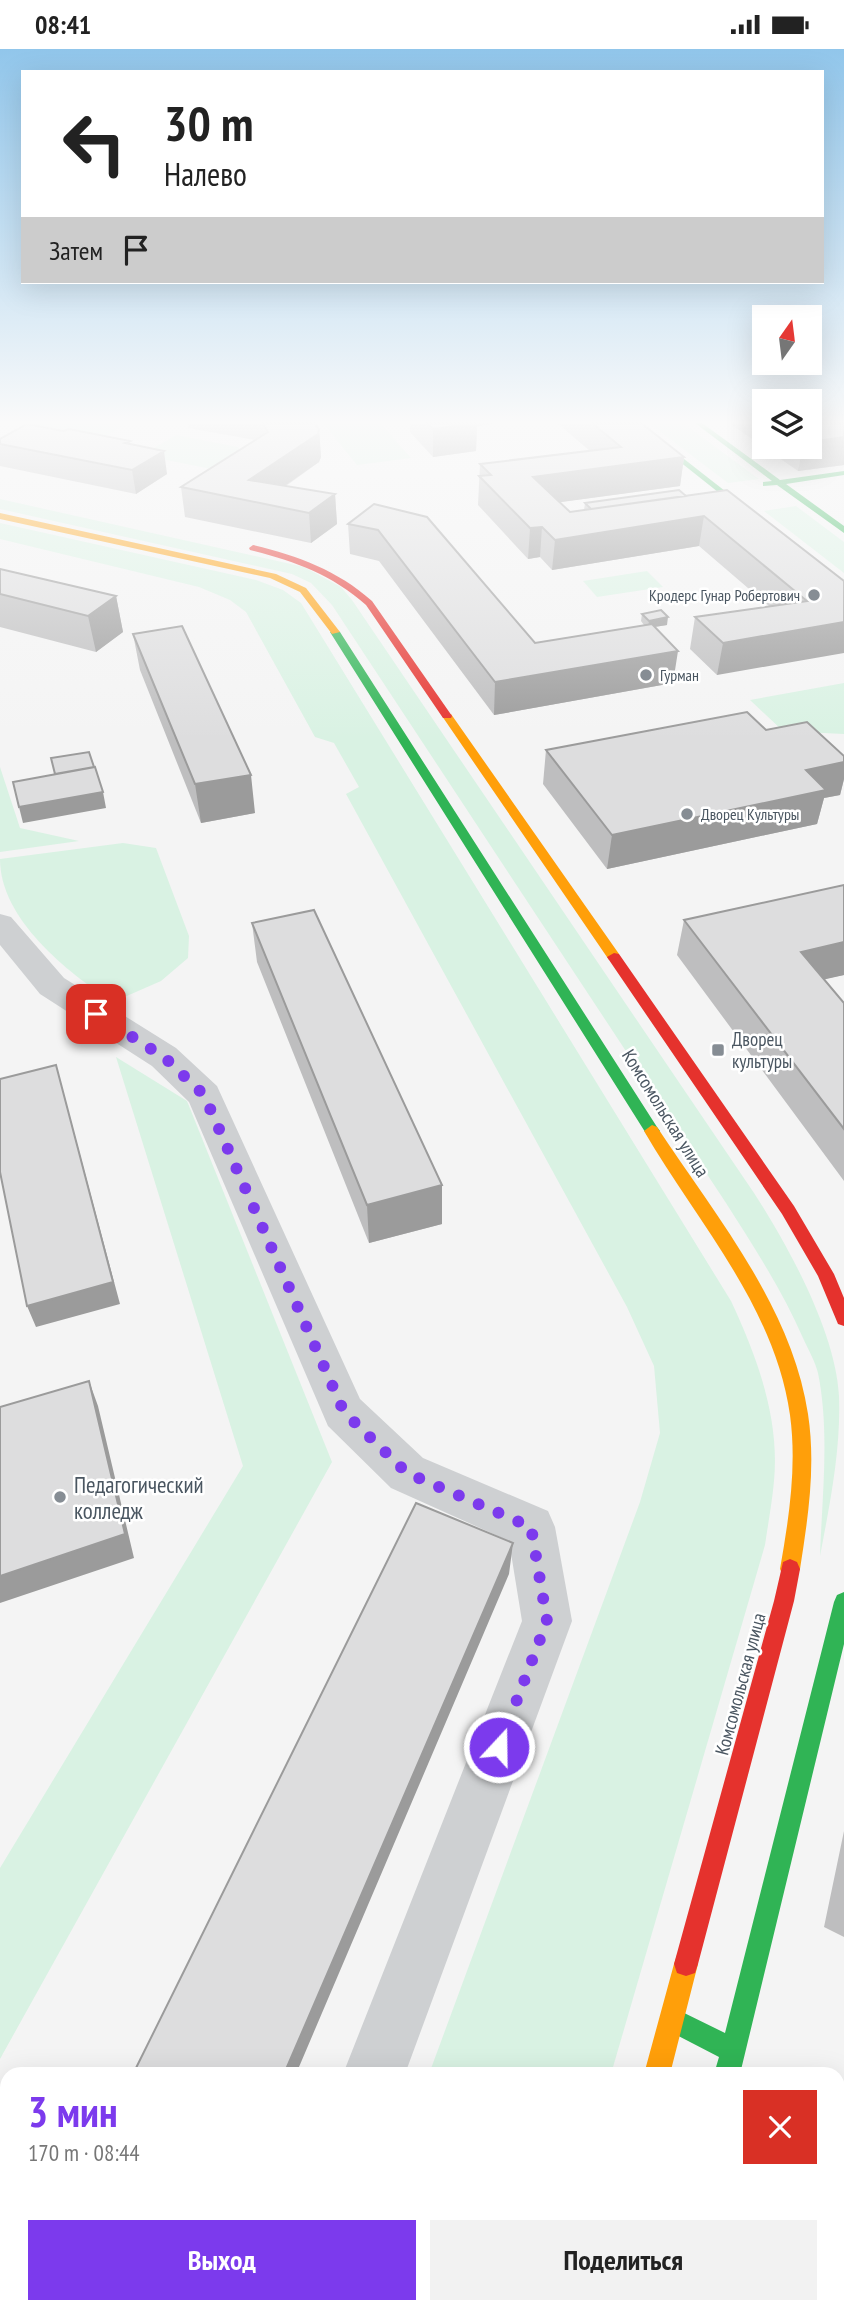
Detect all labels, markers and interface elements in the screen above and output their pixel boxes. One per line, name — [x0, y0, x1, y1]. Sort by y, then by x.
text: 08:41 — [35, 8, 91, 41]
text: 30 m — [164, 91, 253, 155]
icon: left — [49, 98, 140, 189]
text: Налево — [164, 153, 247, 195]
icon: arrive — [117, 231, 155, 269]
text: Затем — [49, 234, 103, 267]
north arrow — [752, 305, 822, 375]
map controls — [752, 305, 822, 459]
button: layers — [752, 389, 822, 459]
place label: Кродерс Гунар Робертович — [649, 585, 800, 605]
marker: Кродерс Гунар Робертович — [806, 587, 822, 603]
place label: Гурман — [660, 665, 699, 685]
marker: Гурман — [638, 667, 654, 683]
place label: Дворец Культуры — [701, 804, 799, 824]
marker: Дворец Культуры — [679, 806, 695, 822]
pin — [66, 984, 126, 1044]
icon: arrive — [77, 995, 115, 1033]
place label: Дворец культуры — [732, 1027, 792, 1073]
marker: Дворец культуры — [710, 1042, 726, 1058]
street label: Комсомольская улица — [617, 1045, 715, 1181]
place label: Педагогический колледж — [74, 1470, 204, 1525]
marker: Педагогический колледж — [52, 1489, 68, 1505]
street label: Комсомольская улица — [710, 1610, 770, 1758]
position arrow — [462, 1710, 536, 1784]
text: 3 мин — [28, 2084, 118, 2139]
button: close — [743, 2090, 817, 2164]
text: 170 m · 08:44 — [28, 2138, 140, 2167]
button: Выход — [28, 2220, 416, 2300]
button: Поделиться — [430, 2220, 817, 2300]

